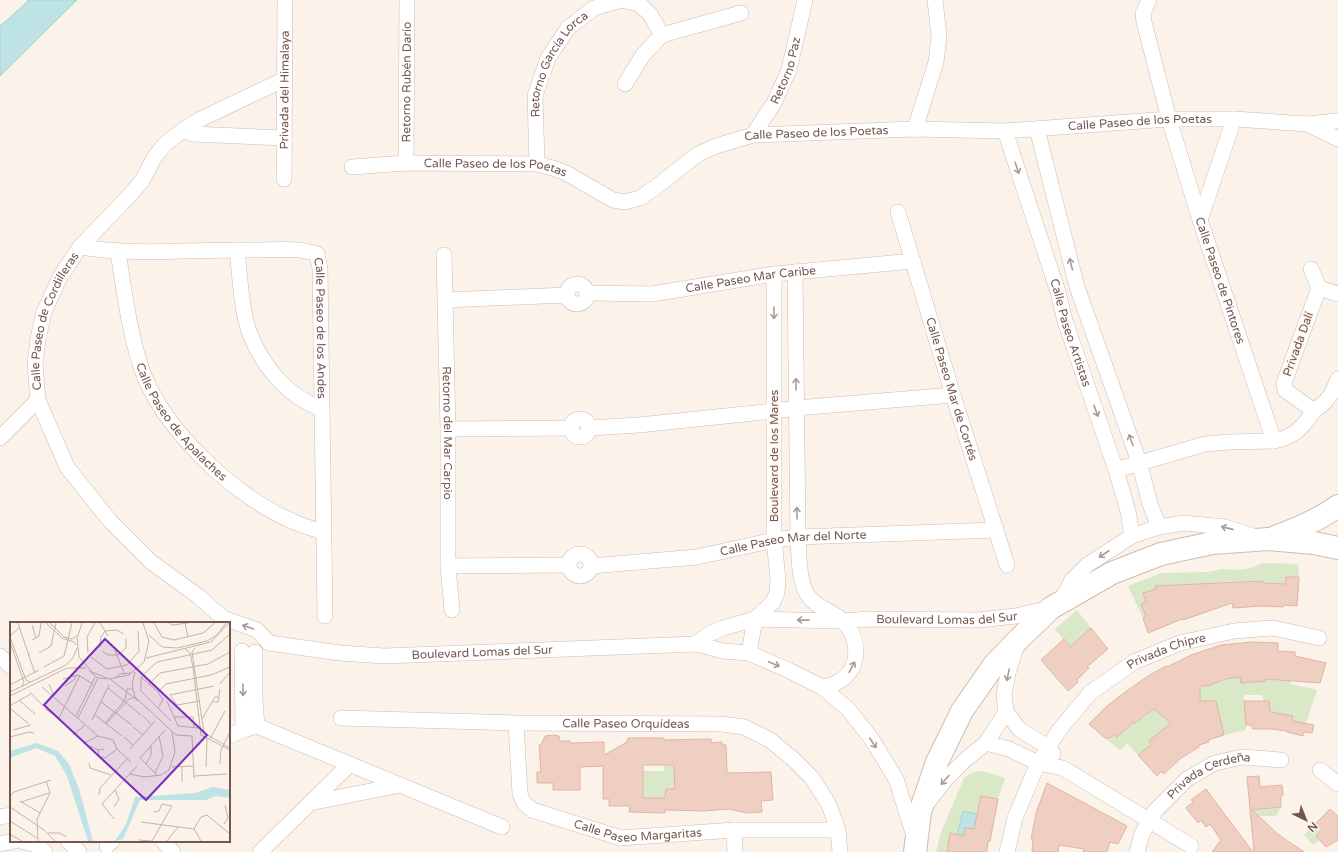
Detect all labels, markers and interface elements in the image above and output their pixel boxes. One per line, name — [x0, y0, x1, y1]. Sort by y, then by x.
street label: Retorno García Lorca — [528, 8, 591, 118]
street label: Retorno Rubén Darío — [399, 22, 414, 142]
street label: Privada del Himalaya — [277, 30, 292, 150]
street label: Retorno Paz — [768, 36, 803, 106]
street label: Calle Paseo de los Poetas — [1067, 112, 1212, 133]
street label: Calle Paseo de los Poetas — [743, 123, 889, 144]
street label: Calle Paseo de los Poetas — [424, 156, 569, 180]
one-way arrow — [1014, 161, 1021, 174]
street label: Calle Paseo de Pintores — [1193, 215, 1248, 346]
street label: Calle Paseo de Cordilleras — [28, 249, 82, 391]
street label: Calle Paseo de los Andes — [311, 256, 329, 399]
one-way arrow — [1067, 258, 1074, 271]
street label: Calle Paseo Mar Caribe — [685, 263, 817, 295]
street label: Calle Paseo Artistas — [1047, 277, 1094, 389]
one-way arrow — [770, 306, 778, 319]
street label: Privada Dalí — [1280, 310, 1316, 378]
street label: Calle Paseo Mar de Cortés — [923, 316, 980, 463]
street label: Calle Paseo de Apalaches — [133, 361, 230, 484]
street label: Retorno del Mar Carpio — [440, 366, 455, 500]
one-way arrow — [792, 378, 799, 391]
street label: Boulevard de los Mares — [767, 389, 781, 522]
one-way arrow — [1093, 405, 1100, 418]
one-way arrow — [1127, 434, 1134, 447]
one-way arrow — [793, 507, 801, 520]
one-way arrow — [1221, 524, 1234, 531]
street label: Calle Paseo Mar del Norte — [719, 528, 867, 559]
one-way arrow — [1099, 550, 1110, 558]
street label: Boulevard Lomas del Sur — [876, 609, 1019, 627]
one-way arrow — [797, 616, 810, 624]
inset map — [10, 622, 230, 842]
one-way arrow — [243, 623, 255, 631]
street label: Privada Chipre — [1124, 630, 1207, 672]
street label: Boulevard Lomas del Sur — [411, 642, 553, 662]
one-way arrow — [767, 660, 779, 668]
one-way arrow — [849, 661, 857, 673]
one-way arrow — [1003, 668, 1011, 681]
one-way arrow — [239, 683, 246, 696]
street label: Calle Paseo Orquídeas — [562, 716, 690, 731]
one-way arrow — [870, 737, 878, 749]
street label: Privada Cerdeña — [1164, 750, 1251, 802]
one-way arrow — [941, 775, 950, 786]
north arrow — [1286, 800, 1326, 840]
street label: Calle Paseo Margaritas — [572, 817, 703, 845]
text: N — [1305, 819, 1320, 835]

